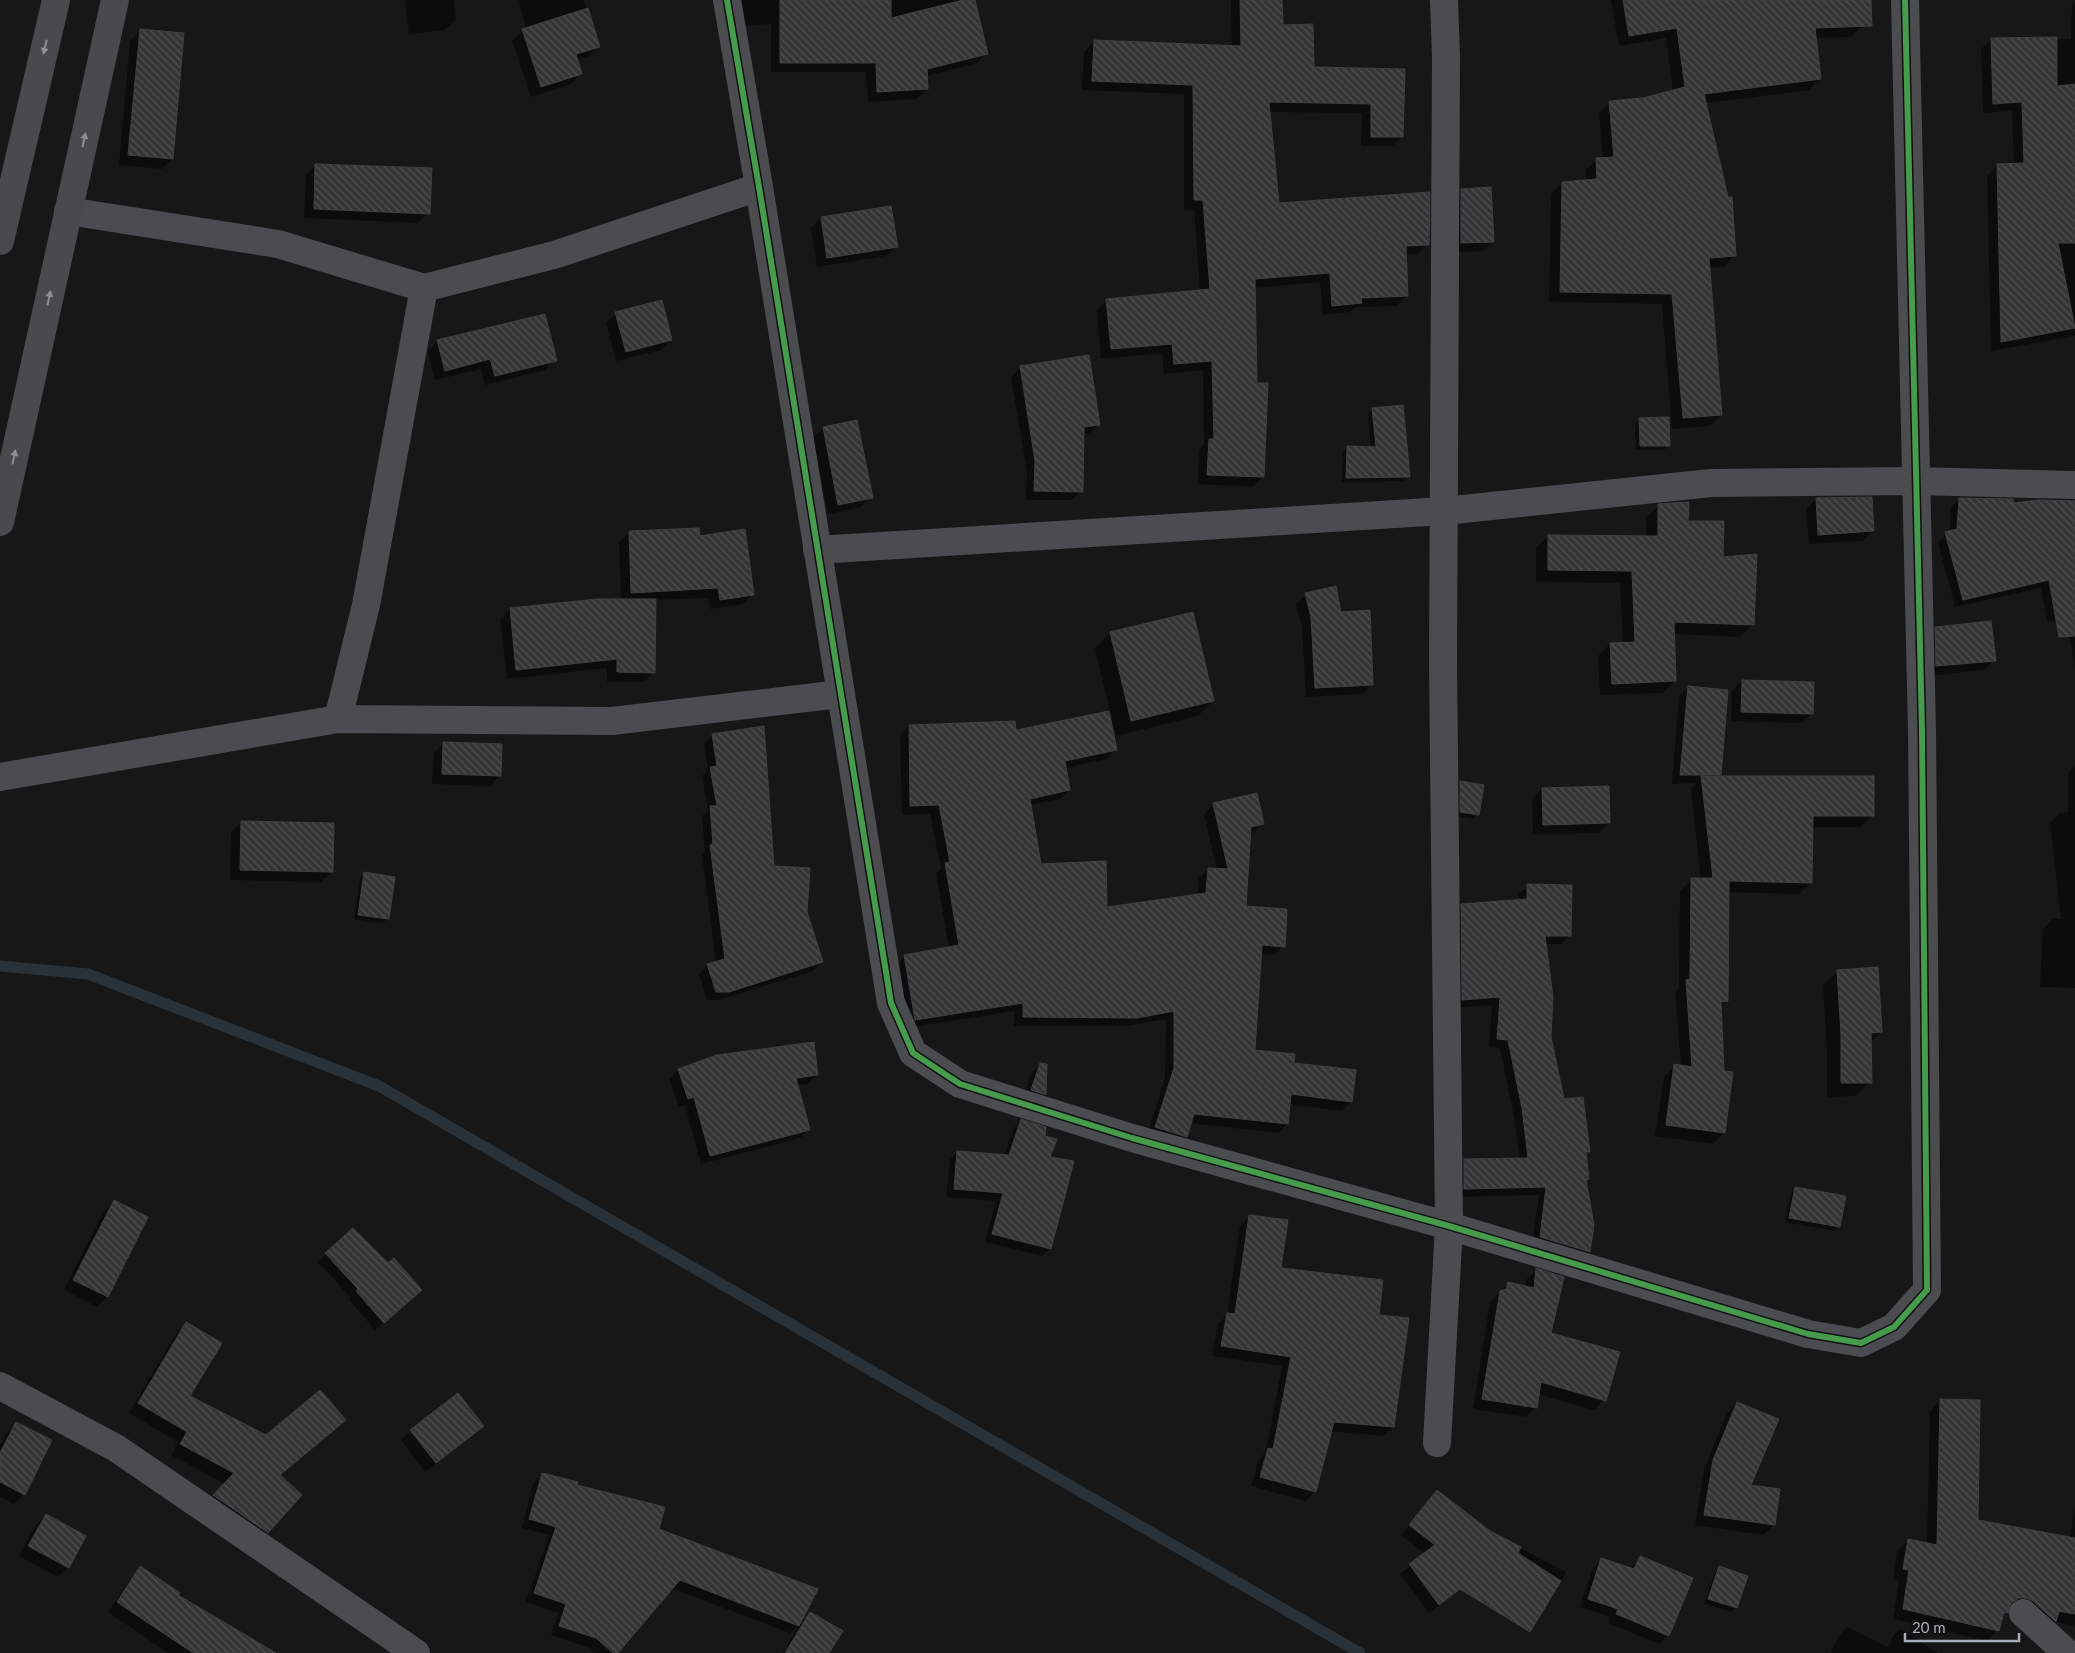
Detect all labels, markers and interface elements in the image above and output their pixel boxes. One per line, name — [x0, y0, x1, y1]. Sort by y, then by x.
one-way arrow — [41, 40, 49, 55]
one-way arrow — [80, 132, 88, 147]
one-way arrow — [45, 291, 53, 306]
one-way arrow — [10, 449, 18, 465]
scale bar — [1905, 1610, 2019, 1642]
text: 20 m — [1912, 1618, 1946, 1636]

